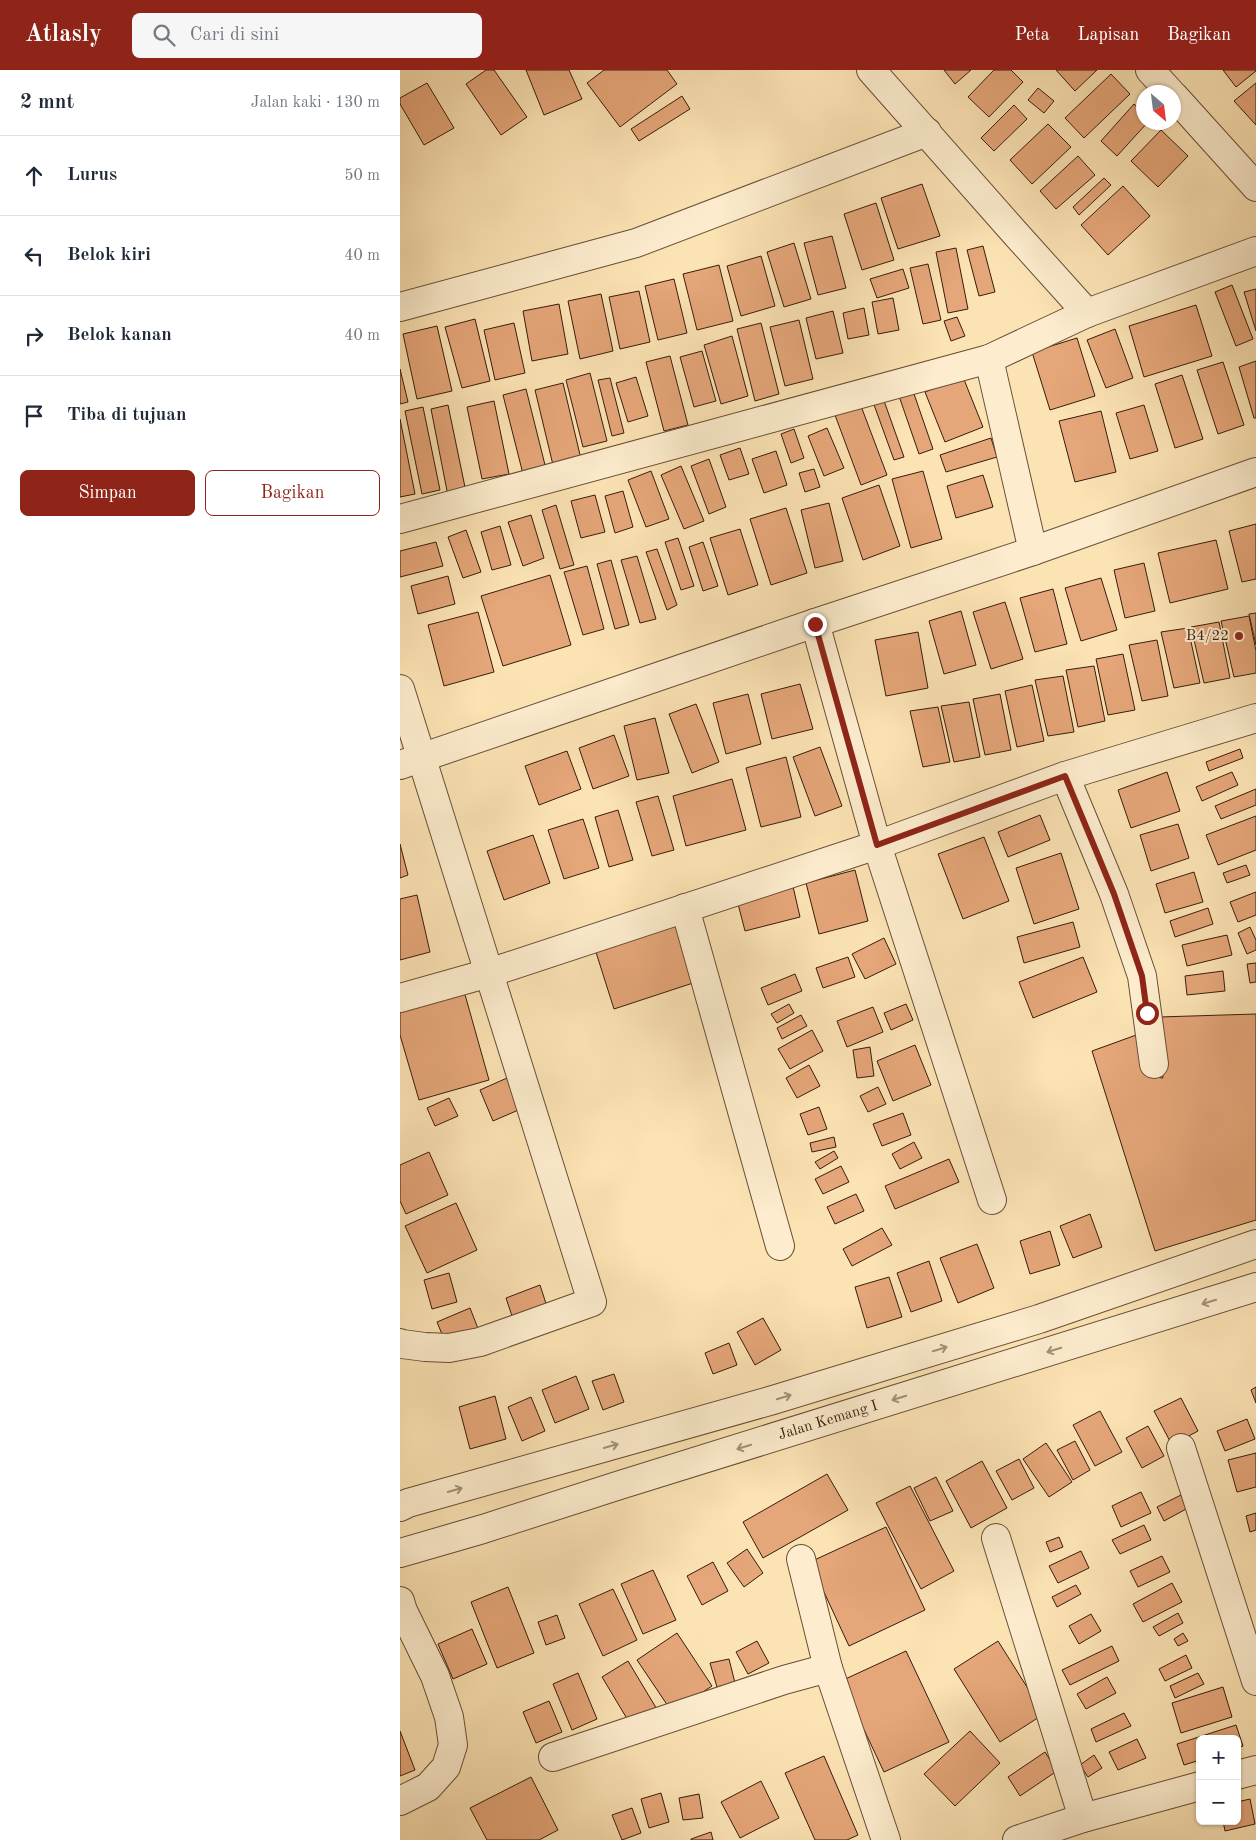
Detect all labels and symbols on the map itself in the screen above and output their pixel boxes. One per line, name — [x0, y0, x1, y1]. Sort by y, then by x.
north arrow — [1136, 85, 1181, 130]
route end — [804, 613, 827, 636]
place label: B4/22 — [1186, 629, 1229, 644]
marker: B4/22 — [1233, 630, 1245, 642]
route start — [1136, 1002, 1159, 1025]
one-way arrow — [1202, 1298, 1218, 1307]
one-way arrow — [931, 1344, 947, 1354]
one-way arrow — [1047, 1346, 1063, 1356]
one-way arrow — [776, 1391, 792, 1401]
one-way arrow — [891, 1394, 907, 1404]
street label: Jalan Kemang I — [776, 1399, 880, 1443]
one-way arrow — [603, 1440, 619, 1450]
one-way arrow — [736, 1442, 752, 1452]
one-way arrow — [446, 1484, 462, 1494]

